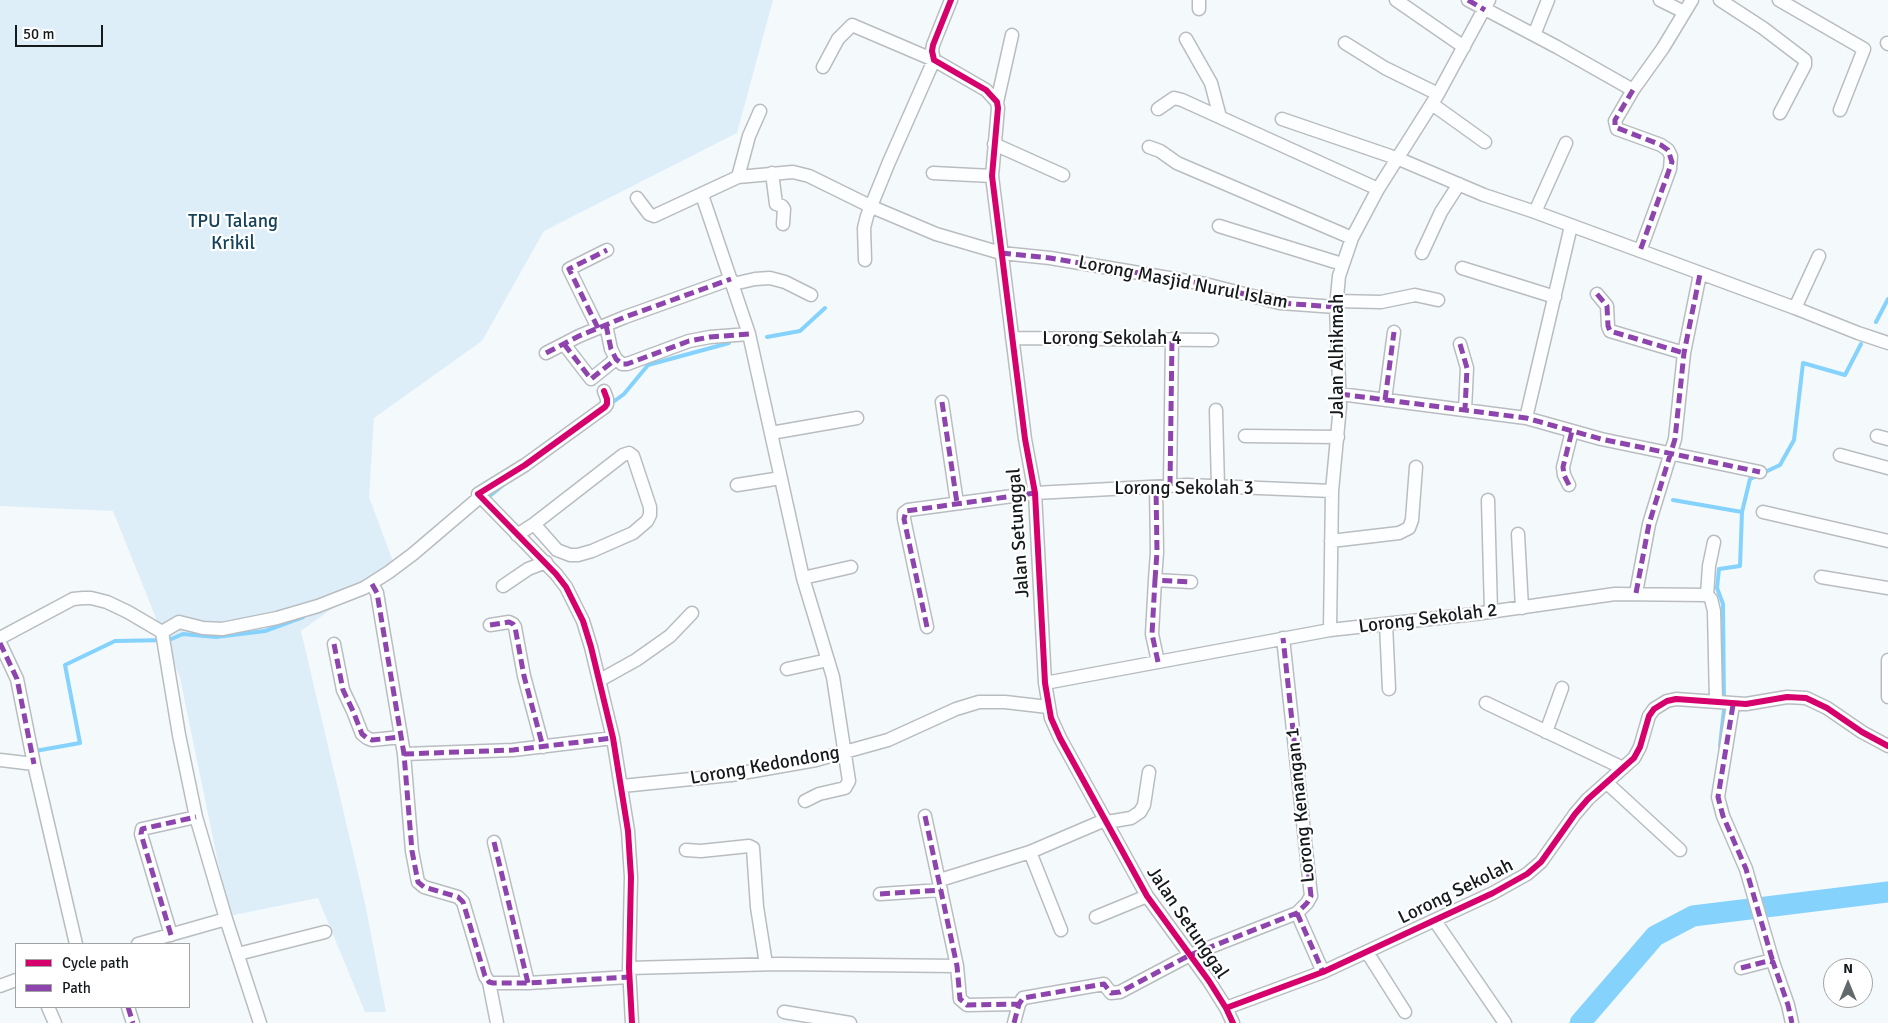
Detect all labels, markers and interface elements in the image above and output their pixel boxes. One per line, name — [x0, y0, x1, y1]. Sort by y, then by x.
scale bar — [18, 15, 105, 47]
text: 50 m — [23, 25, 54, 43]
park label: TPU Talang Krikil — [188, 211, 278, 255]
street label: Lorong Masjid Nurul Islam — [1076, 251, 1290, 315]
street label: Jalan Alhikmah — [1327, 294, 1349, 418]
street label: Lorong Sekolah 4 — [1042, 328, 1182, 350]
street label: Jalan Setunggal — [1003, 467, 1035, 599]
street label: Lorong Sekolah 3 — [1114, 478, 1254, 500]
street label: Lorong Sekolah 2 — [1357, 599, 1499, 639]
street label: Lorong Kenangan 1 — [1282, 726, 1320, 884]
street label: Lorong Kedondong — [688, 742, 842, 790]
street label: Lorong Sekolah — [1395, 854, 1517, 930]
street label: Jalan Setunggal — [1141, 863, 1233, 983]
legend — [15, 943, 190, 1008]
text: Cycle path — [62, 954, 129, 972]
north arrow — [1823, 958, 1873, 1008]
text: N — [1843, 960, 1853, 977]
text: Path — [62, 979, 91, 997]

